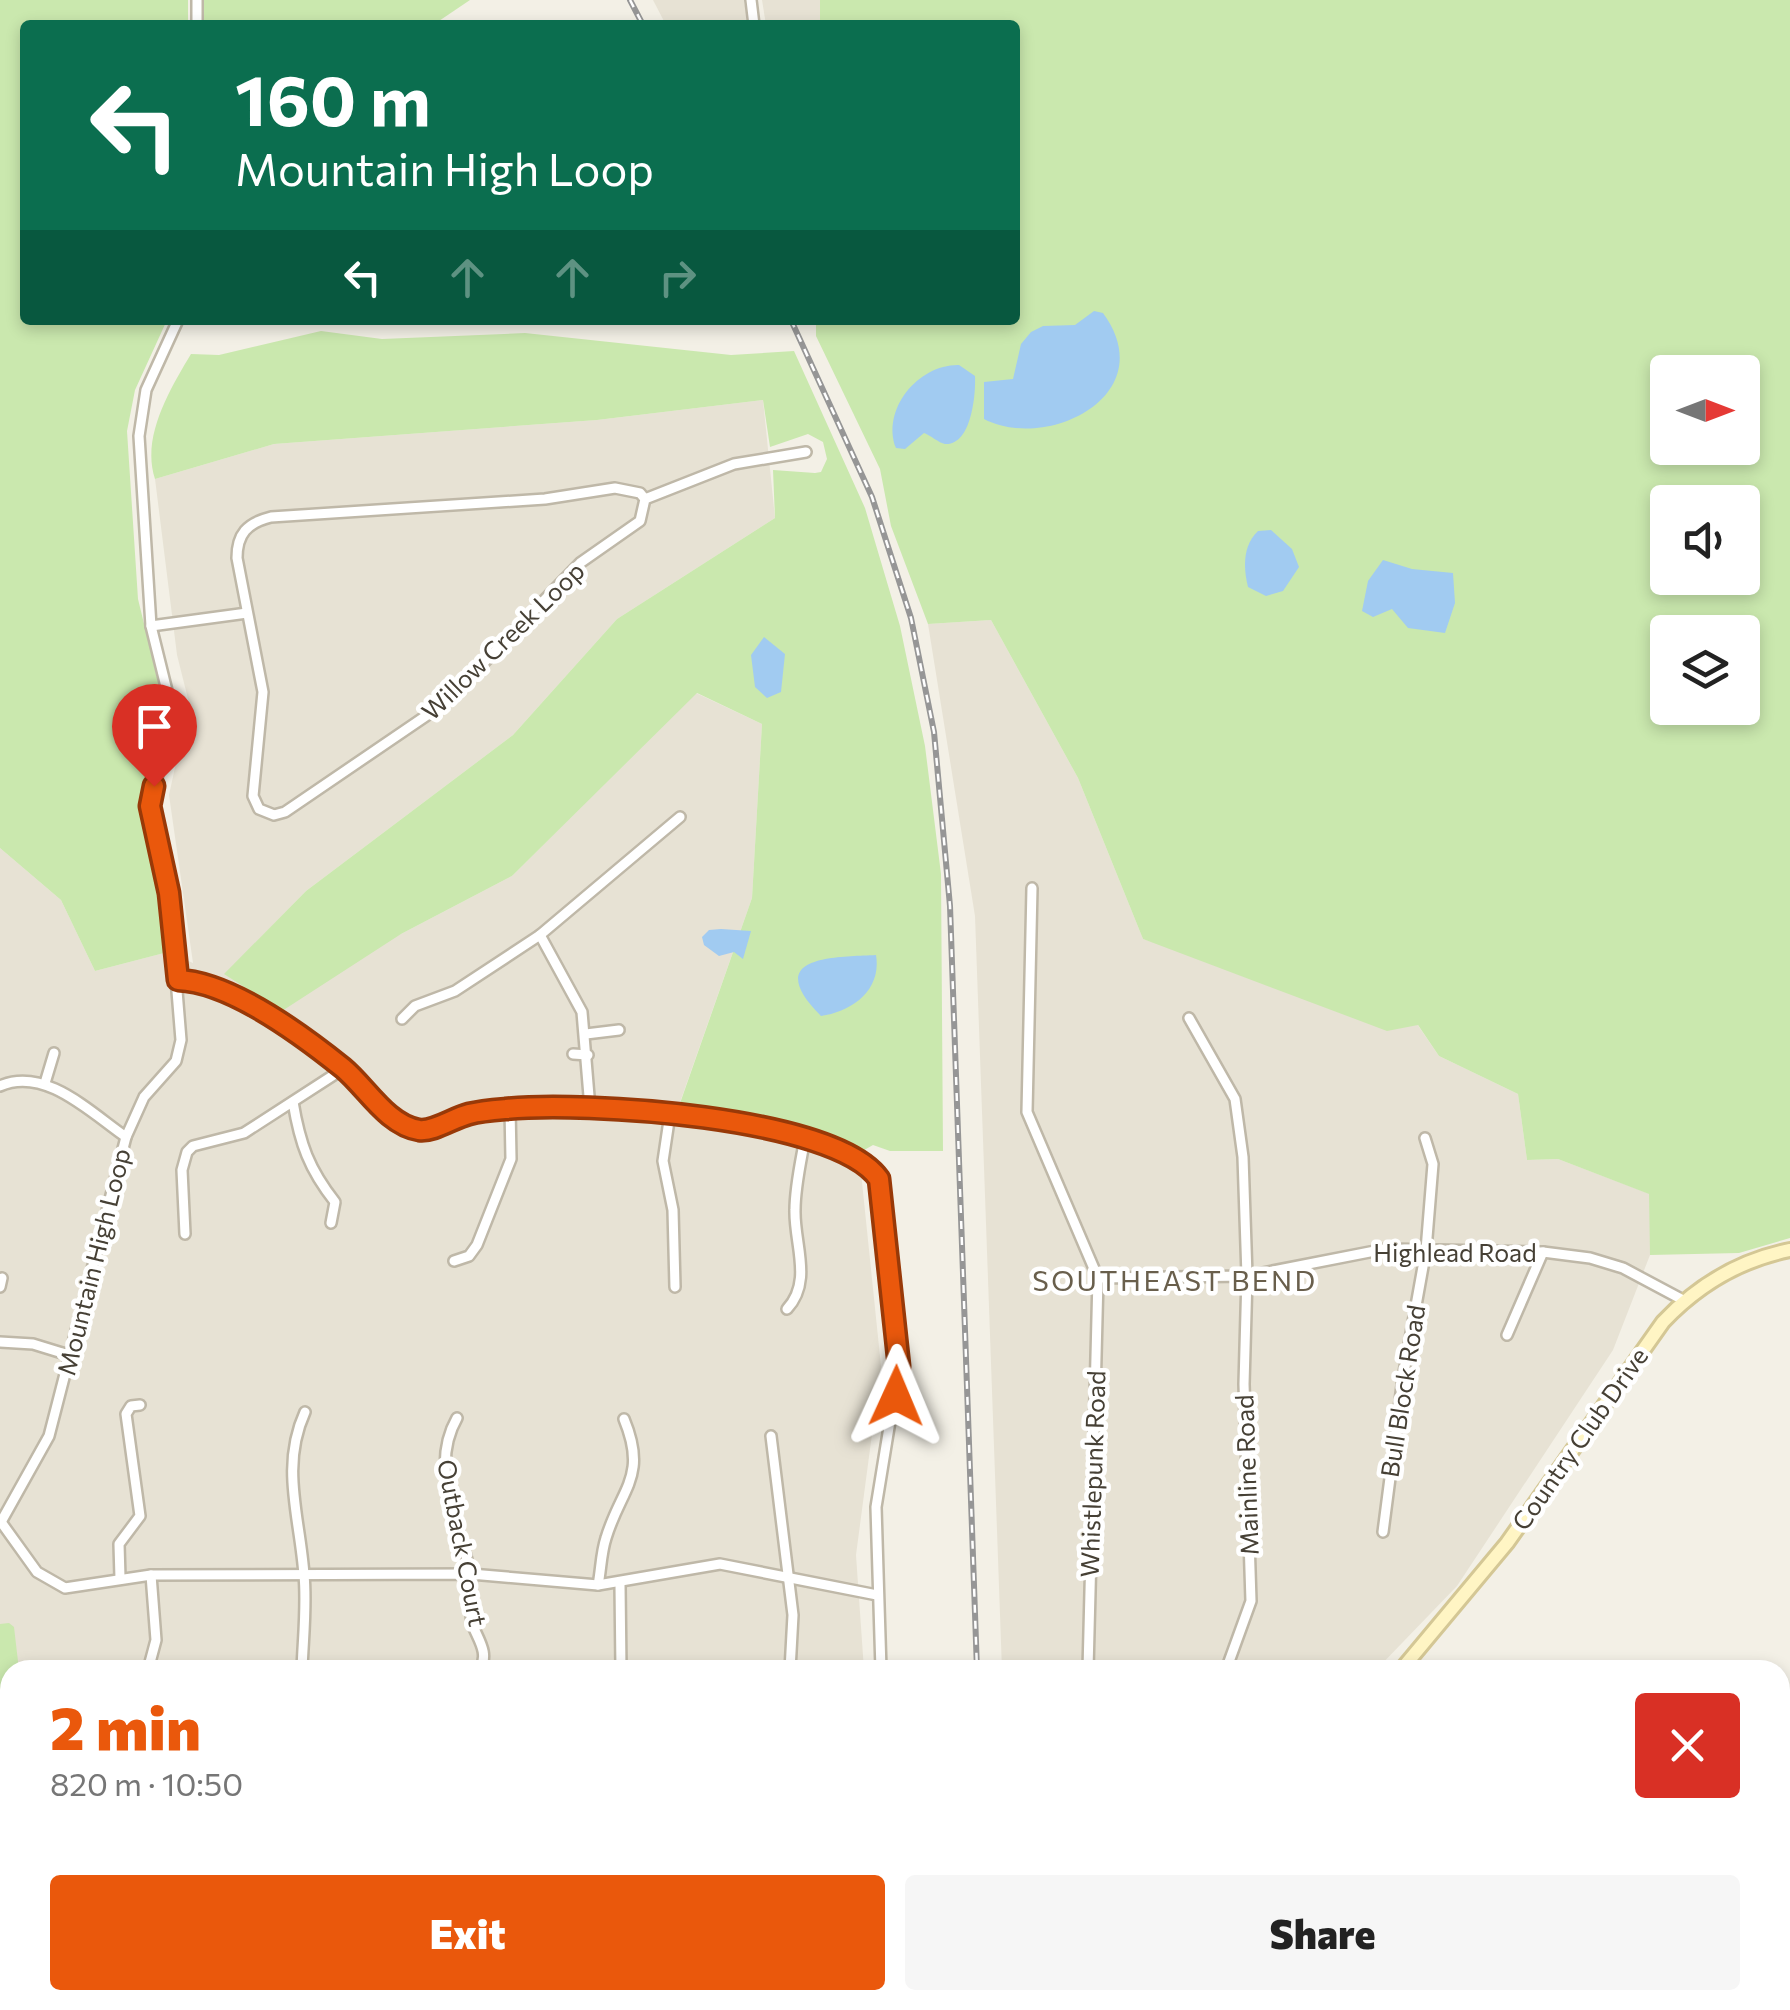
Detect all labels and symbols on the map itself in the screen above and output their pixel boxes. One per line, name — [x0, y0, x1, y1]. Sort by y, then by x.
north arrow — [1650, 355, 1760, 465]
street label: Willow Creek Loop — [415, 555, 590, 726]
pin — [112, 684, 197, 787]
street label: Mountain High Loop — [50, 1145, 136, 1378]
street label: Highlead Road — [1373, 1237, 1537, 1267]
district label: SOUTHEAST BEND — [1032, 1263, 1318, 1297]
street label: Bull Block Road — [1374, 1303, 1430, 1479]
street label: Country Club Drive — [1505, 1341, 1653, 1535]
position arrow — [844, 1344, 948, 1448]
street label: Whistlepunk Road — [1073, 1370, 1111, 1578]
street label: Mainline Road — [1228, 1394, 1264, 1556]
street label: Outback Court — [432, 1457, 494, 1629]

